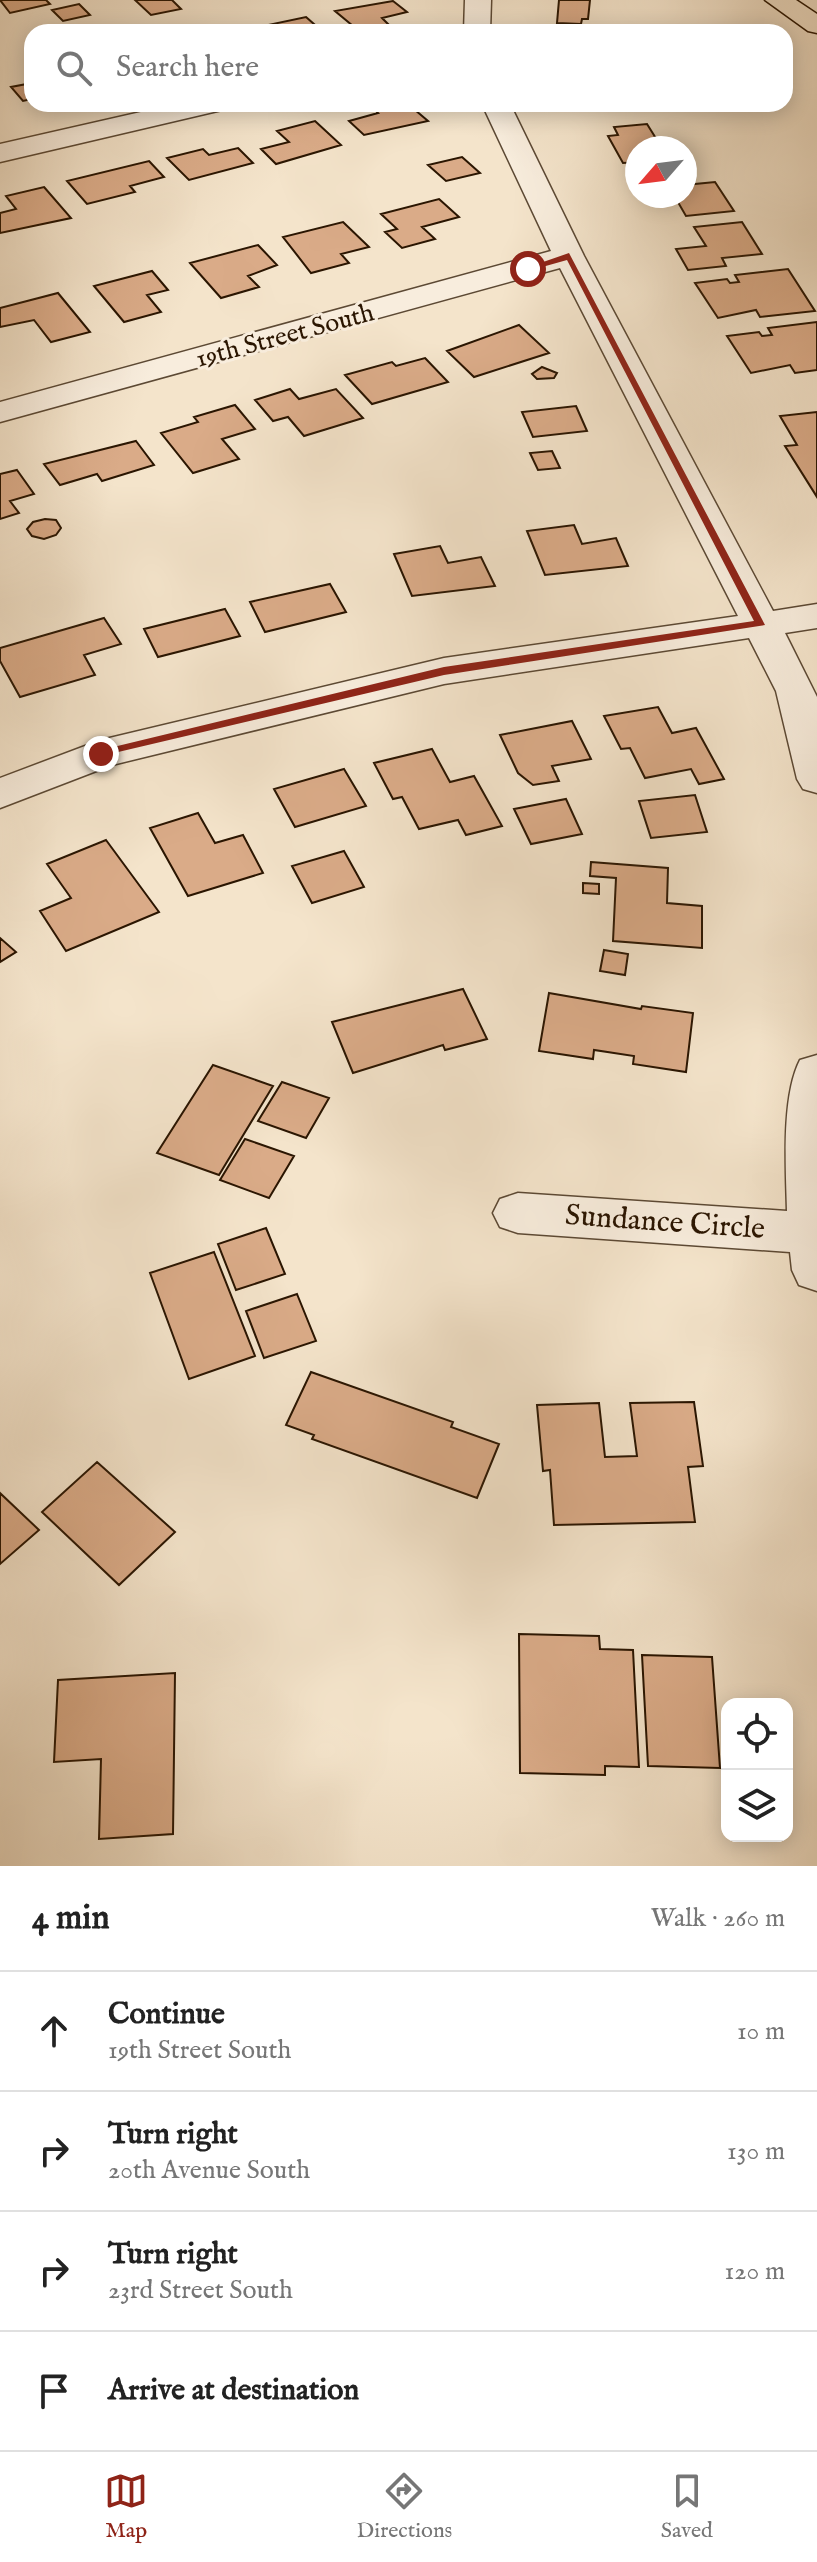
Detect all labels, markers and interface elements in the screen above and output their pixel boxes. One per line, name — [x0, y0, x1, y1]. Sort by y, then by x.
search box — [24, 24, 793, 112]
icon: search — [52, 46, 96, 90]
text: Search here — [116, 49, 259, 87]
north arrow — [625, 136, 697, 208]
route start — [510, 251, 546, 287]
street label: 19th Street South — [192, 296, 378, 376]
route end — [83, 736, 119, 772]
street label: Sundance Circle — [564, 1197, 766, 1249]
map controls — [721, 1698, 793, 1842]
button: locate — [721, 1698, 793, 1770]
button: layers — [721, 1770, 793, 1842]
text: 4 min — [32, 1897, 110, 1940]
text: Walk · 260 m — [651, 1902, 785, 1935]
text: Continue — [108, 1996, 225, 2034]
icon: ahead — [32, 2009, 76, 2053]
text: 10 m — [737, 2015, 785, 2048]
text: 19th Street South — [108, 2034, 291, 2067]
text: Turn right — [108, 2116, 238, 2154]
icon: right — [32, 2129, 76, 2173]
text: 130 m — [727, 2135, 785, 2168]
text: 20th Avenue South — [108, 2154, 310, 2187]
text: Turn right — [108, 2236, 238, 2274]
icon: right — [32, 2249, 76, 2293]
text: 120 m — [725, 2255, 785, 2288]
text: 23rd Street South — [108, 2274, 293, 2307]
icon: arrive — [32, 2369, 76, 2413]
text: Arrive at destination — [108, 2372, 359, 2410]
tab: Map — [104, 2469, 148, 2545]
tab: Directions — [357, 2469, 452, 2545]
tab: Saved — [661, 2469, 713, 2545]

